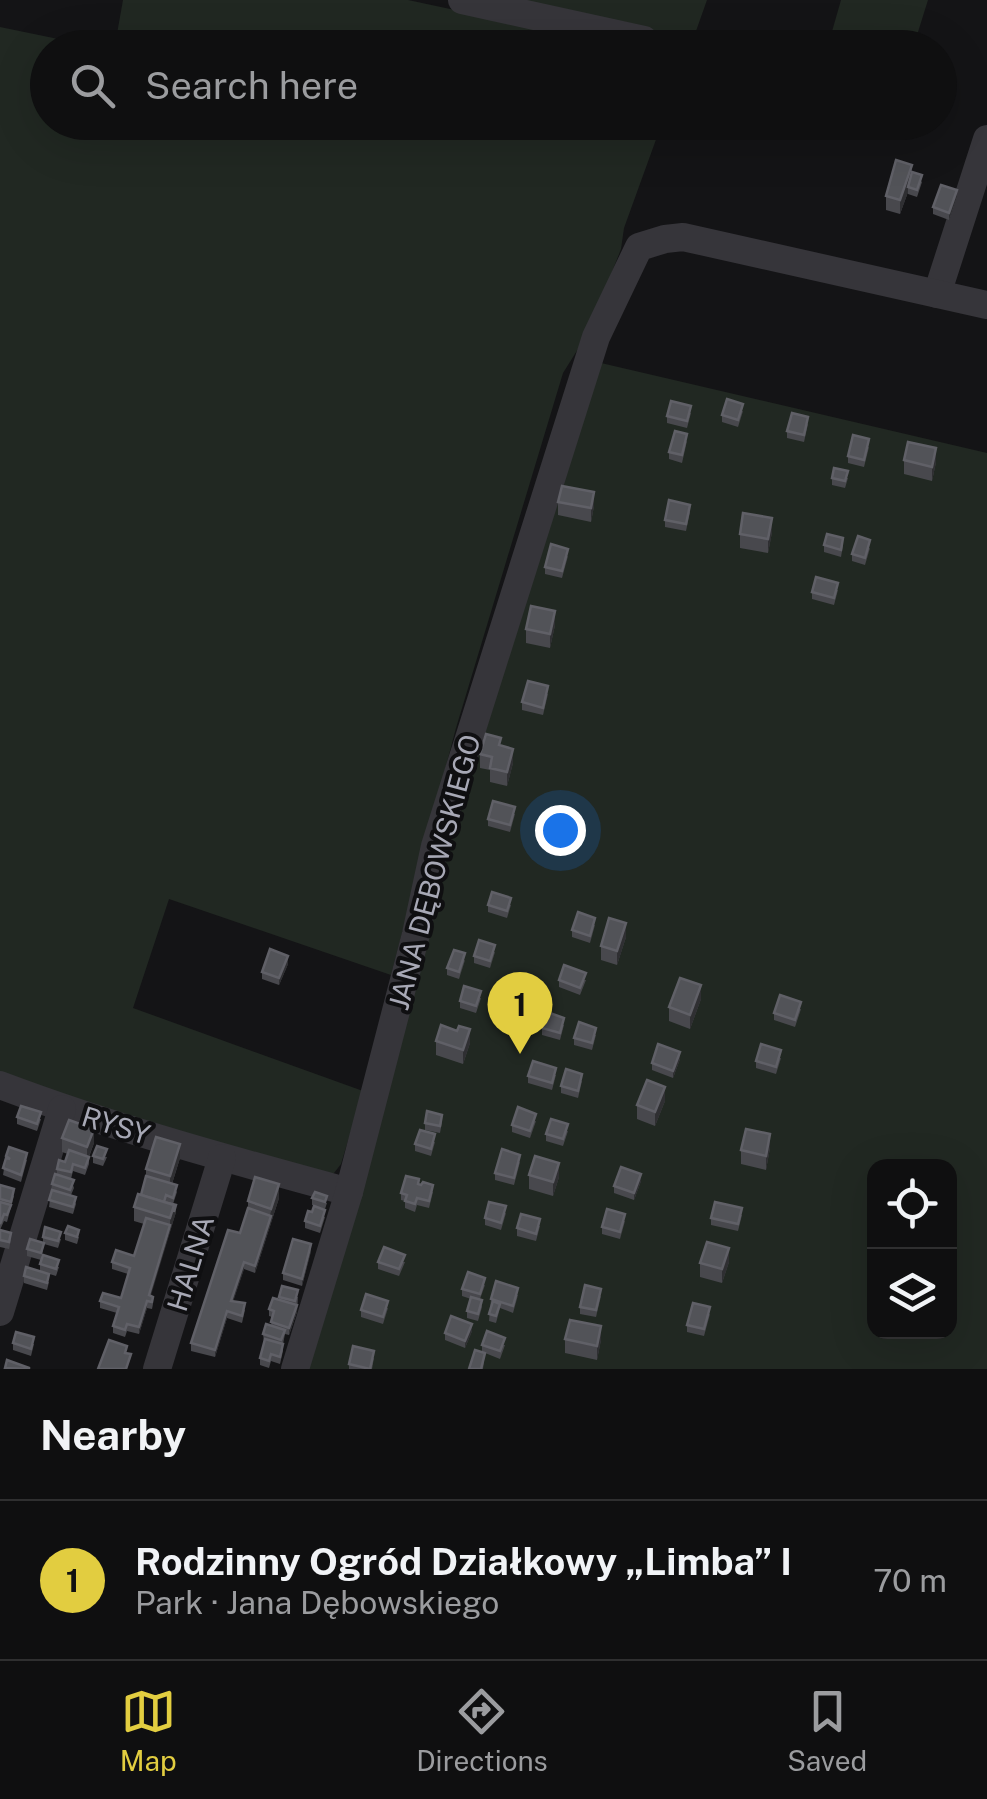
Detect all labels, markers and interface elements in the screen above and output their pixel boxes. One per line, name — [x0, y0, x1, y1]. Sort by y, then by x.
search box — [30, 30, 957, 140]
icon: search — [65, 58, 120, 113]
text: Search here — [145, 63, 358, 108]
street label: JANA DĘBOWSKIEGO — [381, 731, 487, 1013]
your location — [535, 805, 586, 856]
pin: 1 — [488, 972, 552, 1054]
street label: RYSY — [78, 1099, 154, 1151]
map controls — [867, 1159, 957, 1339]
button: locate — [867, 1159, 957, 1249]
street label: HALNA — [160, 1211, 220, 1315]
button: layers — [867, 1249, 957, 1339]
text: Nearby — [40, 1410, 186, 1459]
text: Rodzinny Ogród Działkowy „Limba” I — [135, 1539, 792, 1584]
text: 1 — [66, 1562, 79, 1599]
text: 70 m — [873, 1562, 947, 1599]
text: Park · Jana Dębowskiego — [135, 1584, 499, 1621]
tab: Map — [120, 1684, 177, 1777]
tab: Directions — [416, 1684, 548, 1777]
tab: Saved — [787, 1684, 867, 1777]

